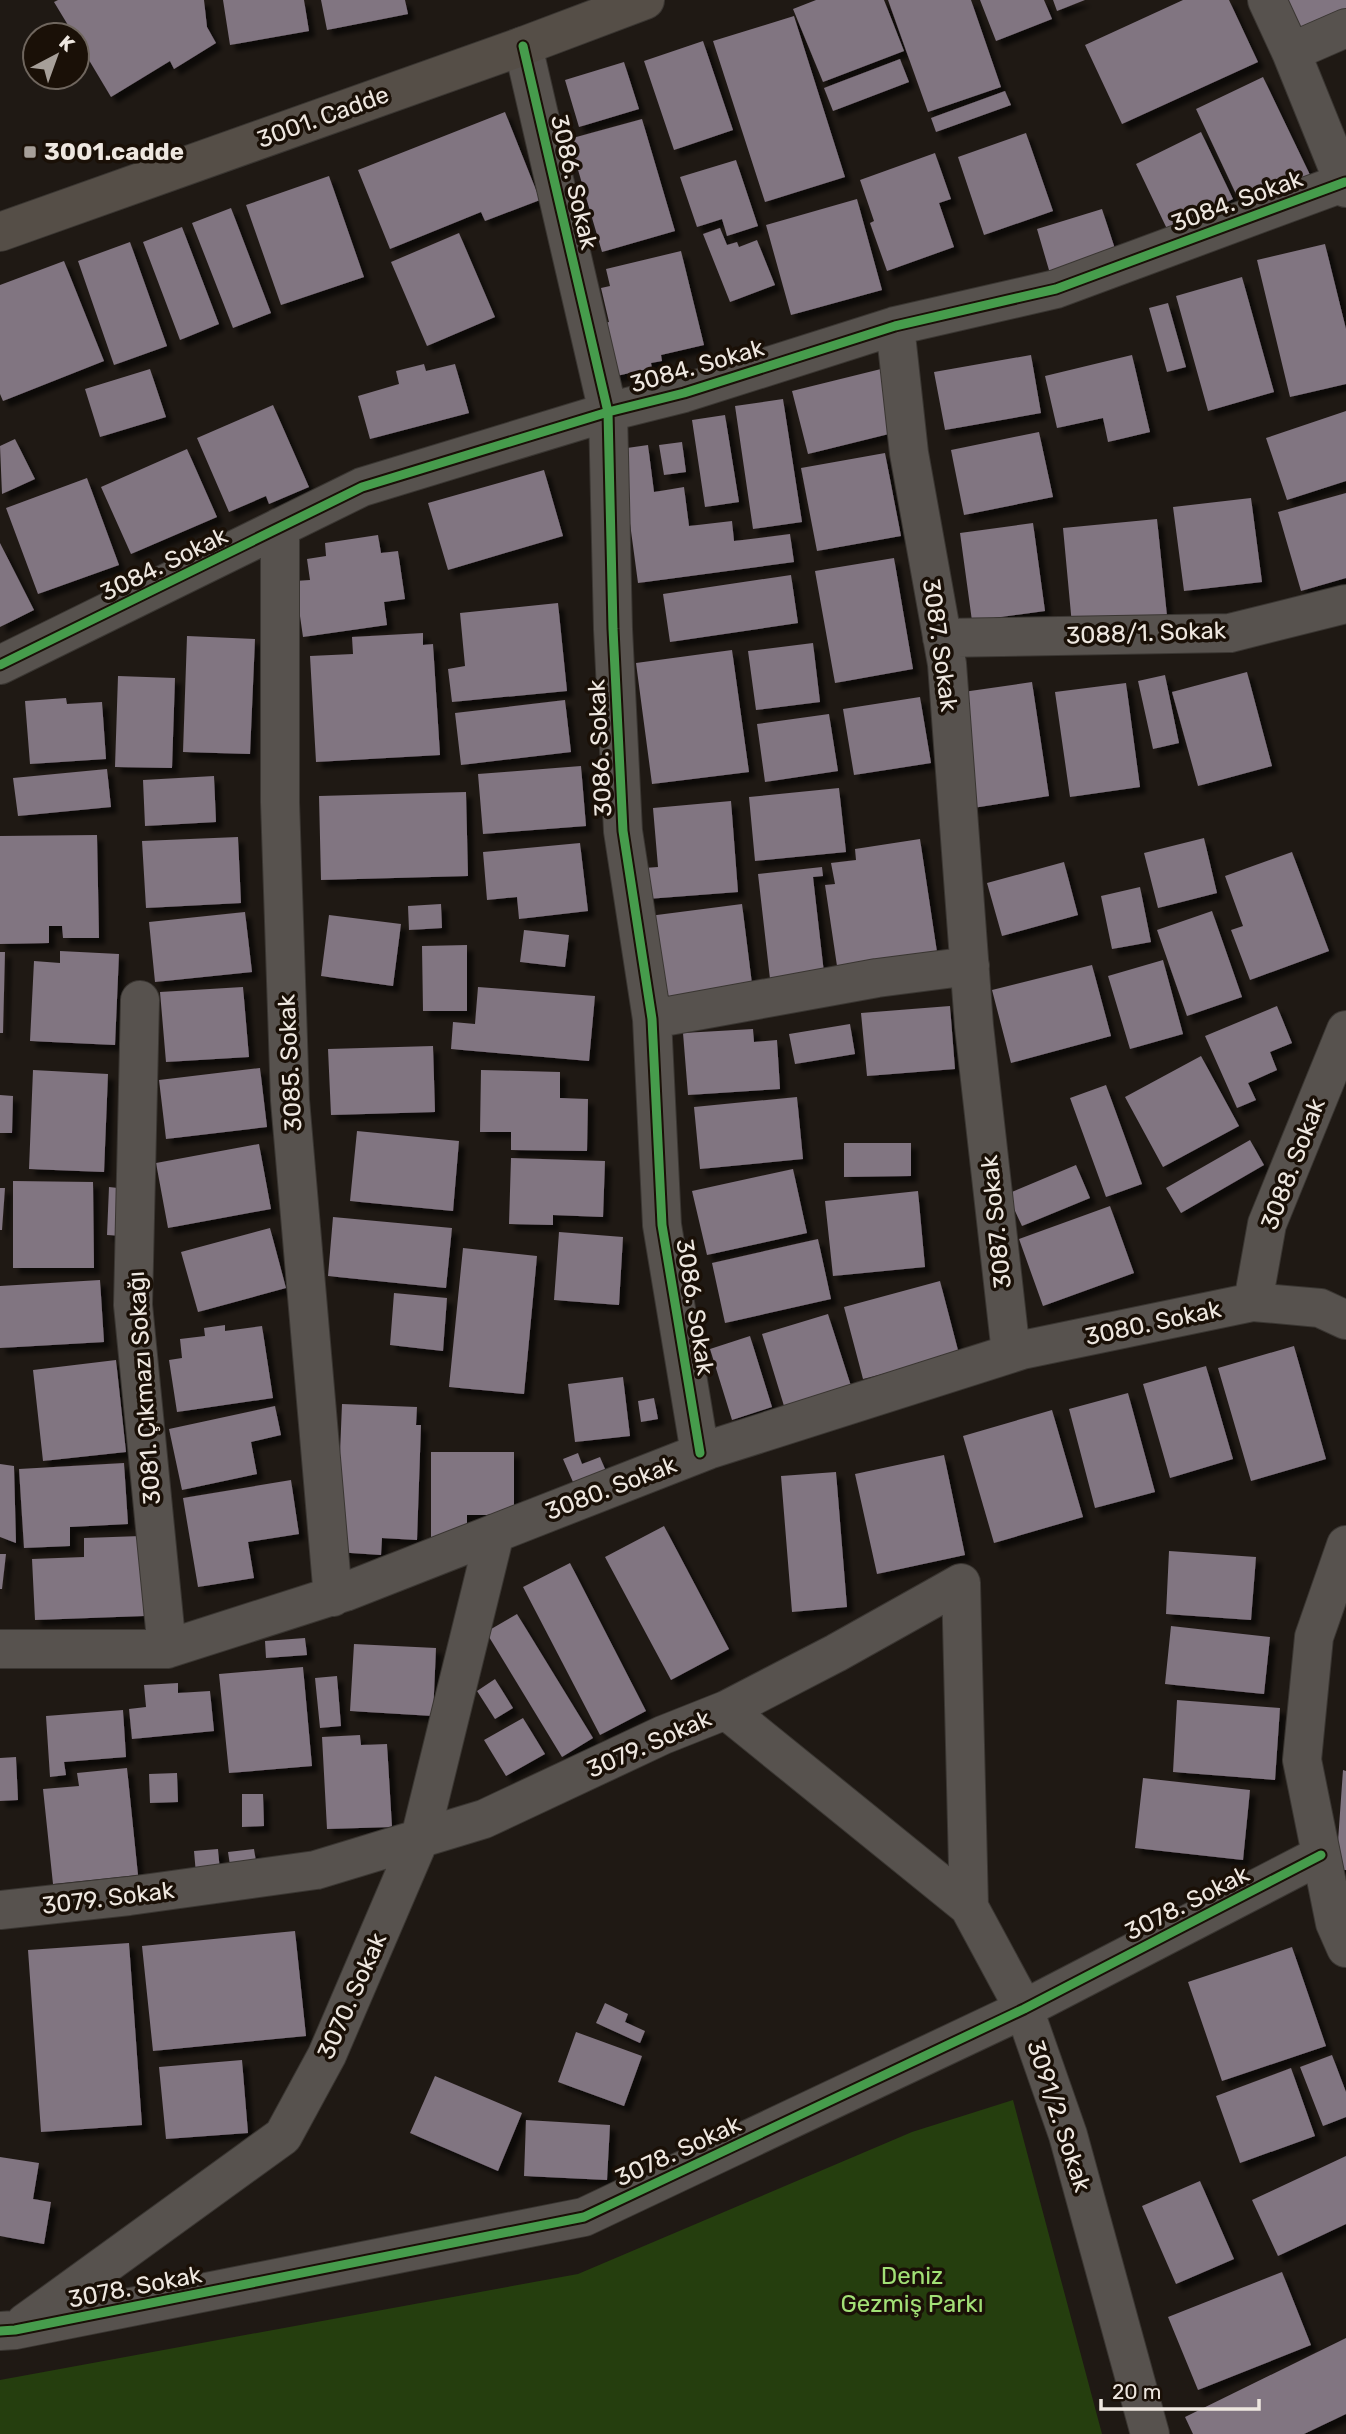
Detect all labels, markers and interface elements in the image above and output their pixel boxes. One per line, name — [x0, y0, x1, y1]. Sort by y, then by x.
north arrow — [21, 21, 91, 91]
text: K — [55, 31, 79, 57]
street label: 3001. Cadde — [253, 80, 393, 154]
street label: 3086. Sokak — [545, 112, 603, 253]
place label: 3001.cadde — [44, 138, 184, 166]
marker: 3001.cadde — [22, 144, 38, 160]
street label: 3084. Sokak — [1167, 164, 1307, 238]
street label: 3084. Sokak — [627, 333, 768, 398]
street label: 3084. Sokak — [96, 521, 233, 607]
street label: 3087. Sokak — [917, 577, 963, 714]
street label: 3088/1. Sokak — [1065, 616, 1227, 650]
street label: 3086. Sokak — [582, 678, 618, 818]
street label: 3085. Sokak — [272, 993, 308, 1132]
street label: 3088. Sokak — [1255, 1094, 1331, 1234]
street label: 3087. Sokak — [975, 1153, 1017, 1290]
street label: 3086. Sokak — [670, 1237, 720, 1378]
street label: 3081. Çıkmazı Sokağı — [122, 1270, 166, 1506]
street label: 3080. Sokak — [1082, 1295, 1224, 1351]
street label: 3080. Sokak — [541, 1450, 681, 1526]
street label: 3079. Sokak — [583, 1704, 716, 1784]
street label: 3078. Sokak — [1120, 1860, 1254, 1946]
street label: 3079. Sokak — [40, 1876, 176, 1920]
street label: 3070. Sokak — [312, 1928, 393, 2063]
street label: 3091/2. Sokak — [1021, 2037, 1097, 2196]
street label: 3078. Sokak — [611, 2109, 746, 2192]
street label: 3078. Sokak — [66, 2260, 205, 2314]
park label: Deniz Gezmiş Parkı — [841, 2262, 983, 2318]
scale bar — [1101, 2368, 1258, 2412]
text: 20 m — [1112, 2379, 1161, 2404]

